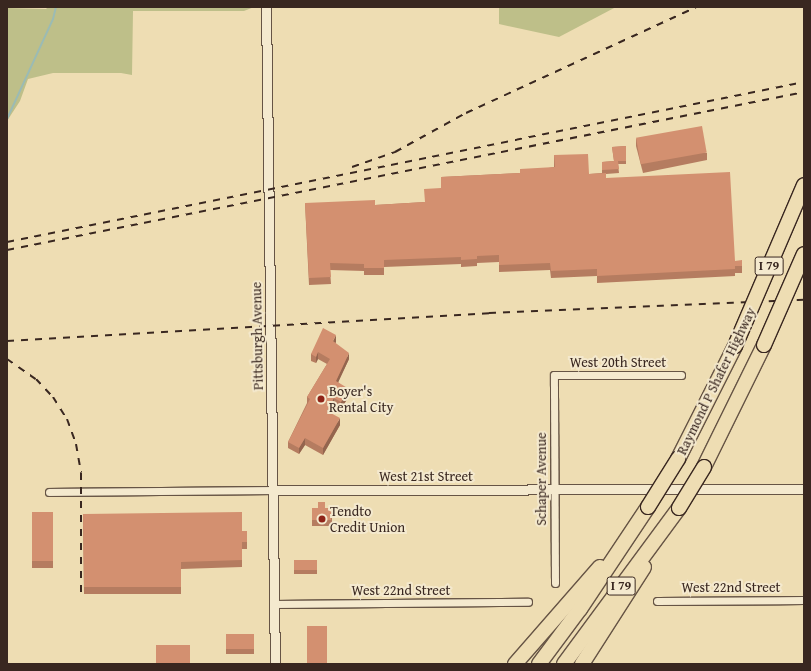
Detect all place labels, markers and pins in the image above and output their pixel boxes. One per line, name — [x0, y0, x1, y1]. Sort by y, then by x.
place label: Boyer's Rental City — [329, 383, 394, 416]
marker: Boyer's Rental City — [316, 394, 326, 404]
place label: Tendto Credit Union — [330, 503, 405, 536]
marker: Tendto Credit Union — [317, 514, 327, 524]

